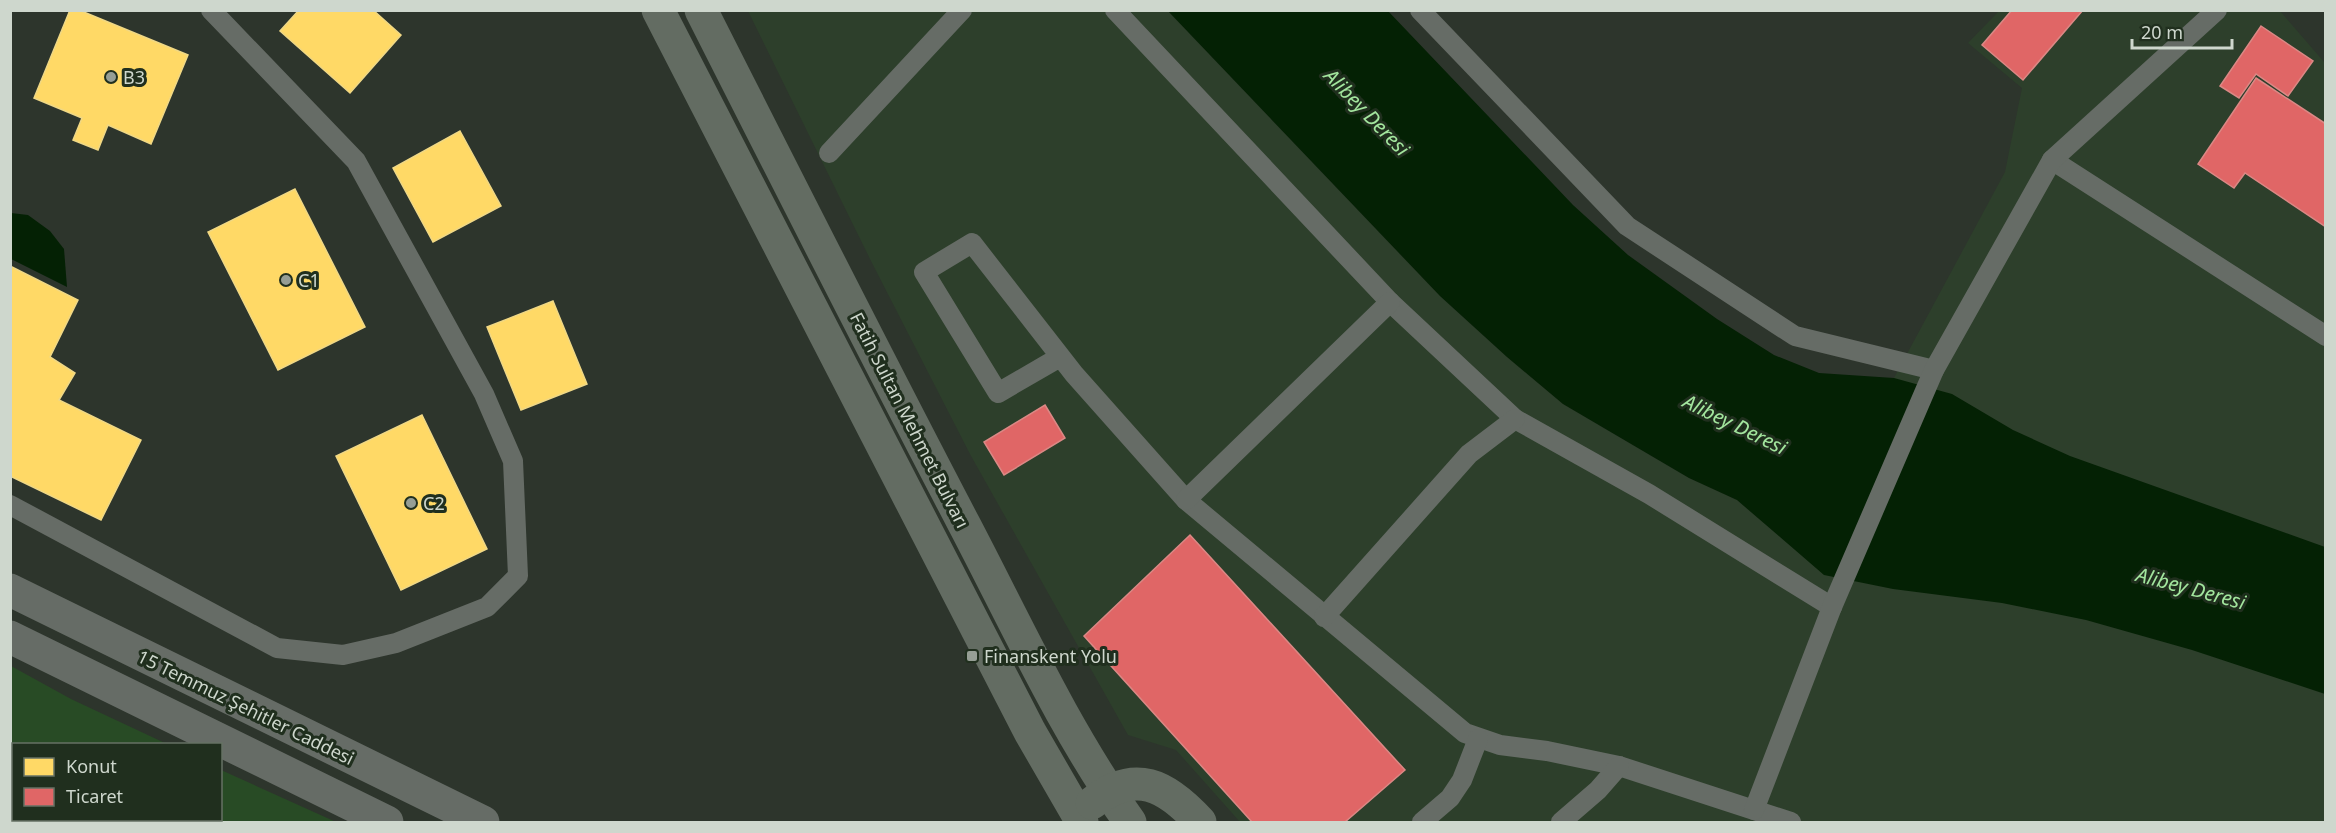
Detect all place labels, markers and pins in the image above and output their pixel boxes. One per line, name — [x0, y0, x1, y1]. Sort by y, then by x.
place label: B3 — [123, 65, 145, 89]
marker: B3 — [104, 70, 118, 84]
place label: C1 — [298, 268, 320, 292]
marker: C1 — [279, 273, 293, 287]
place label: C2 — [423, 491, 445, 515]
marker: C2 — [404, 496, 418, 510]
place label: Finanskent Yolu — [984, 644, 1117, 668]
marker: Finanskent Yolu — [965, 649, 979, 663]

